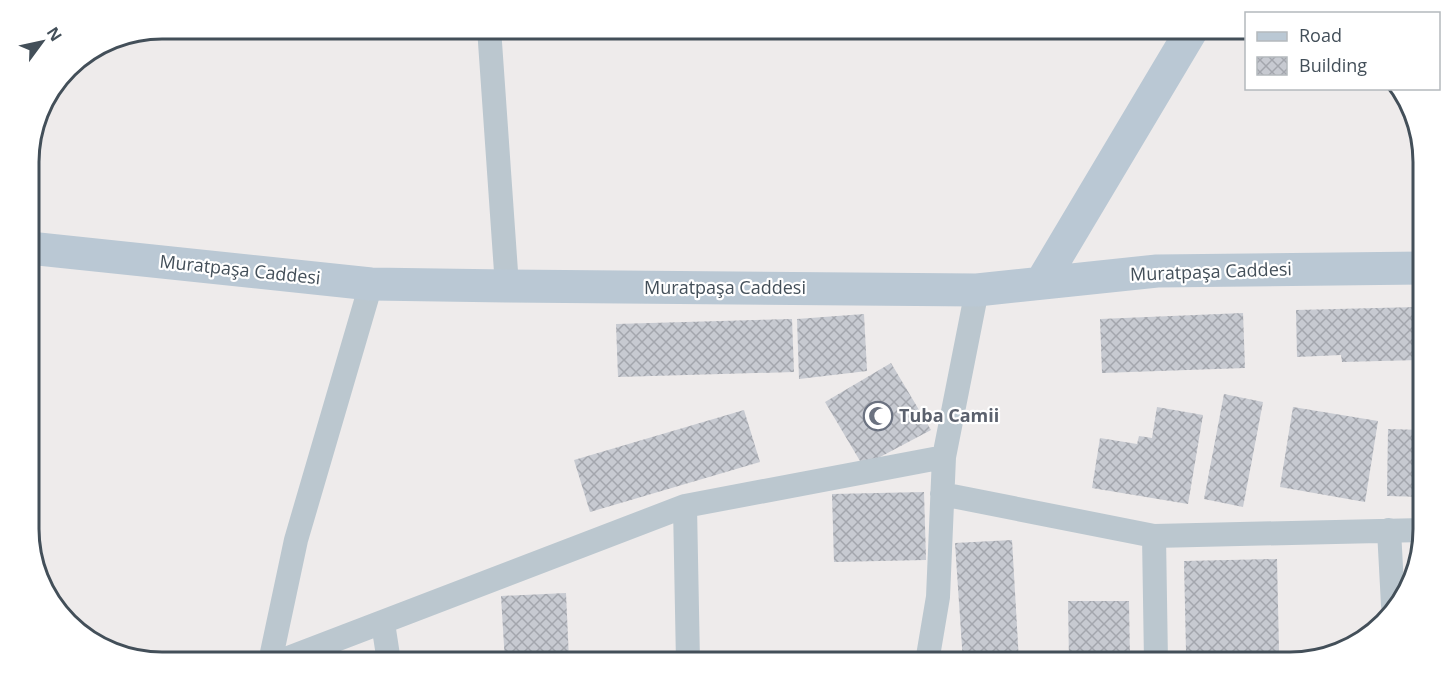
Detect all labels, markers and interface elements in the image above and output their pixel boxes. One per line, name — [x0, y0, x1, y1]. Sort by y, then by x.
north arrow — [12, 12, 72, 72]
legend — [1245, 12, 1440, 90]
text: N — [42, 22, 67, 45]
text: Road — [1299, 23, 1342, 47]
text: Building — [1299, 53, 1367, 77]
street label: Muratpaşa Caddesi — [158, 249, 322, 289]
street label: Muratpaşa Caddesi — [1130, 256, 1292, 286]
street label: Muratpaşa Caddesi — [644, 275, 806, 299]
mosque icon: Tuba Camii — [862, 400, 894, 432]
place label: Tuba Camii — [899, 403, 999, 427]

